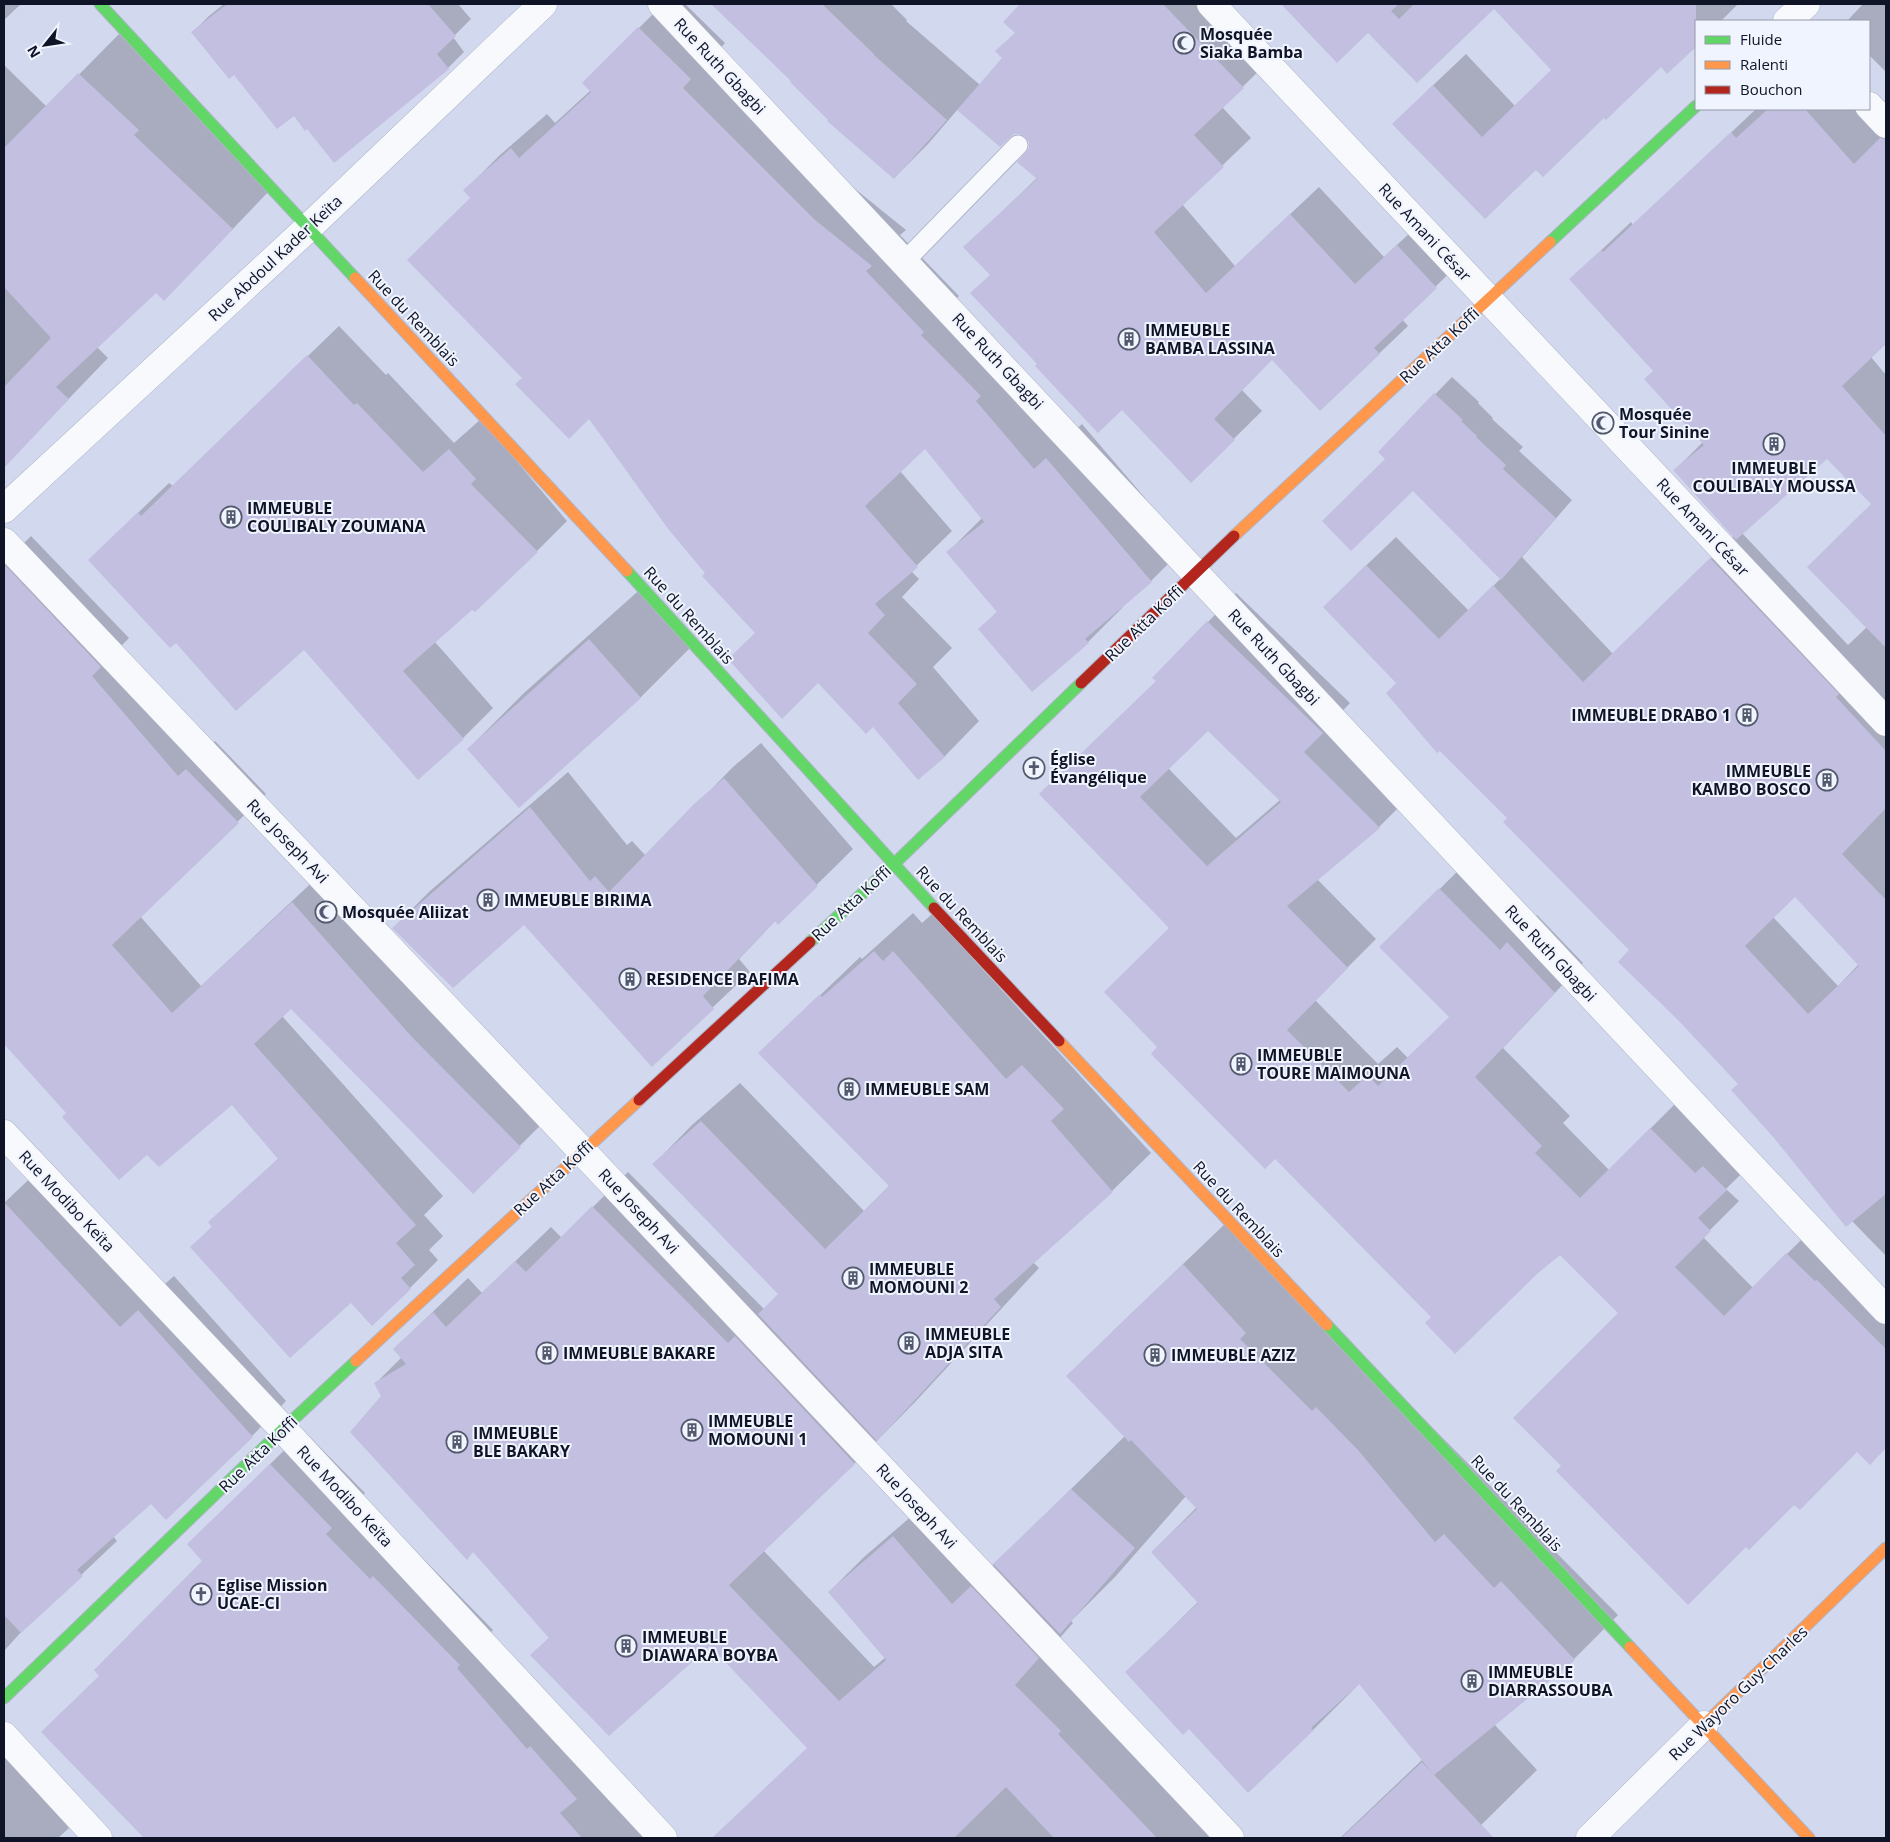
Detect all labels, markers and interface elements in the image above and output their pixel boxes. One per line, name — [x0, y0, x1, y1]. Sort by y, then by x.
street label: Rue Ruth Gbagbi — [669, 13, 771, 119]
north arrow — [20, 20, 70, 70]
legend — [1695, 20, 1870, 110]
place label: Mosquée Siaka Bamba — [1200, 23, 1303, 63]
text: Fluide — [1740, 29, 1782, 49]
mosque icon: Mosquée Siaka Bamba — [1172, 31, 1196, 55]
text: N — [22, 42, 44, 61]
text: Ralenti — [1740, 54, 1788, 74]
text: Bouchon — [1740, 79, 1803, 99]
street label: Rue Amani César — [1374, 178, 1477, 286]
street label: Rue Abdoul Kader Keïta — [203, 190, 347, 326]
street label: Rue du Remblais — [363, 265, 465, 371]
street label: Rue Atta Koffi — [1394, 302, 1484, 388]
street label: Rue Ruth Gbagbi — [947, 308, 1049, 414]
place label: IMMEUBLE BAMBA LASSINA — [1145, 319, 1276, 359]
building icon: IMMEUBLE BAMBA LASSINA — [1117, 327, 1141, 351]
place label: Mosquée Tour Sinine — [1619, 403, 1709, 443]
mosque icon: Mosquée Tour Sinine — [1591, 411, 1615, 435]
building icon: IMMEUBLE COULIBALY MOUSSA — [1762, 432, 1786, 456]
place label: IMMEUBLE COULIBALY MOUSSA — [1693, 457, 1856, 497]
street label: Rue Amani César — [1652, 473, 1755, 581]
place label: IMMEUBLE COULIBALY ZOUMANA — [247, 497, 427, 537]
building icon: IMMEUBLE COULIBALY ZOUMANA — [219, 505, 243, 529]
street label: Rue du Remblais — [639, 561, 739, 669]
street label: Rue Atta Koffi — [1100, 580, 1188, 666]
street label: Rue Ruth Gbagbi — [1223, 604, 1325, 710]
building icon: IMMEUBLE DRABO 1 — [1735, 703, 1759, 727]
place label: IMMEUBLE DRABO 1 — [1571, 704, 1731, 726]
place label: Église Évangélique — [1050, 748, 1147, 788]
church icon: Église Évangélique — [1022, 756, 1046, 780]
place label: IMMEUBLE KAMBO BOSCO — [1691, 760, 1811, 800]
building icon: IMMEUBLE KAMBO BOSCO — [1815, 768, 1839, 792]
street label: Rue Joseph Avi — [242, 794, 334, 888]
street label: Rue Atta Koffi — [806, 860, 896, 946]
street label: Rue du Remblais — [911, 861, 1013, 967]
building icon: IMMEUBLE BIRIMA — [476, 888, 500, 912]
place label: IMMEUBLE BIRIMA — [504, 889, 652, 911]
mosque icon: Mosquée Aliizat — [314, 900, 338, 924]
street label: Rue Ruth Gbagbi — [1500, 900, 1602, 1006]
place label: Mosquée Aliizat — [342, 901, 469, 923]
building icon: RESIDENCE BAFIMA — [618, 967, 642, 991]
place label: RESIDENCE BAFIMA — [646, 968, 800, 990]
place label: IMMEUBLE TOURE MAIMOUNA — [1257, 1044, 1411, 1084]
building icon: IMMEUBLE TOURE MAIMOUNA — [1229, 1052, 1253, 1076]
building icon: IMMEUBLE SAM — [837, 1077, 861, 1101]
place label: IMMEUBLE SAM — [865, 1078, 989, 1100]
street label: Rue Atta Koffi — [508, 1135, 598, 1221]
street label: Rue Modibo Keïta — [14, 1145, 120, 1257]
street label: Rue du Remblais — [1188, 1156, 1290, 1262]
street label: Rue Joseph Avi — [594, 1164, 684, 1258]
place label: IMMEUBLE MOMOUNI 2 — [869, 1258, 968, 1298]
building icon: IMMEUBLE MOMOUNI 2 — [841, 1266, 865, 1290]
place label: IMMEUBLE ADJA SITA — [925, 1323, 1010, 1363]
building icon: IMMEUBLE ADJA SITA — [897, 1331, 921, 1355]
building icon: IMMEUBLE BAKARE — [535, 1341, 559, 1365]
place label: IMMEUBLE BAKARE — [563, 1342, 715, 1364]
building icon: IMMEUBLE AZIZ — [1143, 1343, 1167, 1367]
place label: IMMEUBLE AZIZ — [1171, 1344, 1295, 1366]
place label: IMMEUBLE MOMOUNI 1 — [708, 1410, 807, 1450]
street label: Rue Atta Koffi — [214, 1411, 302, 1497]
building icon: IMMEUBLE MOMOUNI 1 — [680, 1418, 704, 1442]
place label: IMMEUBLE BLE BAKARY — [473, 1422, 570, 1462]
building icon: IMMEUBLE BLE BAKARY — [445, 1430, 469, 1454]
street label: Rue Modibo Keïta — [292, 1440, 398, 1552]
street label: Rue du Remblais — [1466, 1450, 1568, 1556]
street label: Rue Joseph Avi — [872, 1459, 962, 1553]
place label: Eglise Mission UCAE-CI — [217, 1574, 328, 1614]
church icon: Eglise Mission UCAE-CI — [189, 1582, 213, 1606]
street label: Rue Wayoro Guy-Charles — [1664, 1621, 1812, 1765]
place label: IMMEUBLE DIAWARA BOYBA — [642, 1626, 779, 1666]
building icon: IMMEUBLE DIAWARA BOYBA — [614, 1634, 638, 1658]
place label: IMMEUBLE DIARRASSOUBA — [1488, 1661, 1614, 1701]
building icon: IMMEUBLE DIARRASSOUBA — [1460, 1669, 1484, 1693]

